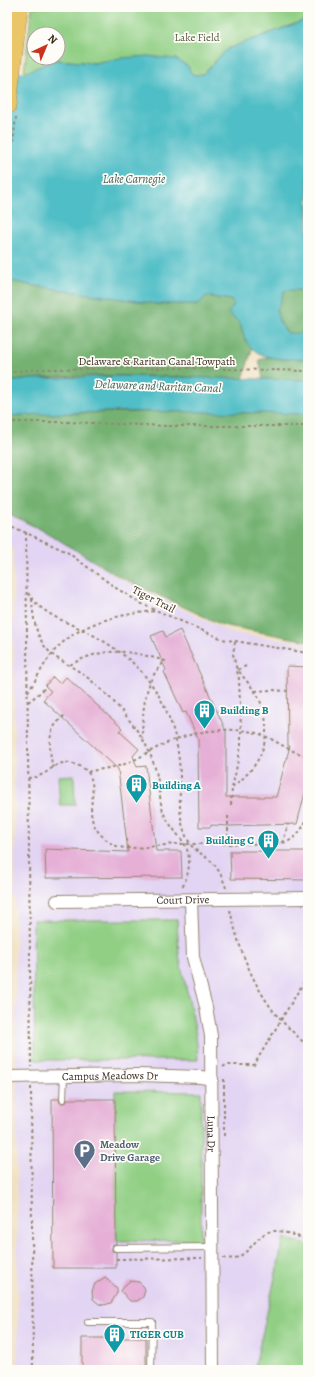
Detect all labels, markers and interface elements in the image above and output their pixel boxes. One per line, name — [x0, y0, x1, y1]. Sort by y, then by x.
north arrow — [26, 26, 66, 66]
park label: Lake Field — [174, 30, 220, 45]
text: N — [45, 31, 61, 47]
water label: Lake Carnegie — [103, 171, 166, 187]
street label: Delaware & Raritan Canal Towpath — [79, 354, 236, 369]
water label: Delaware and Raritan Canal — [94, 376, 222, 396]
street label: Tiger Trail — [130, 582, 178, 617]
building icon: Building B — [191, 697, 217, 730]
place label: Building B — [220, 703, 269, 718]
building icon: Building A — [123, 772, 149, 805]
place label: Building A — [152, 778, 201, 793]
building icon: Building C — [256, 827, 282, 860]
place label: Building C — [205, 833, 254, 848]
street label: Court Drive — [156, 892, 210, 908]
street label: Campus Meadows Dr — [62, 1068, 158, 1084]
street label: Luna Dr — [203, 1115, 219, 1152]
parking icon: Meadow Drive Garage — [71, 1137, 97, 1170]
place label: Meadow Drive Garage — [100, 1137, 160, 1165]
building icon: TIGER CUB — [101, 1321, 127, 1354]
place label: TIGER CUB — [130, 1327, 184, 1342]

